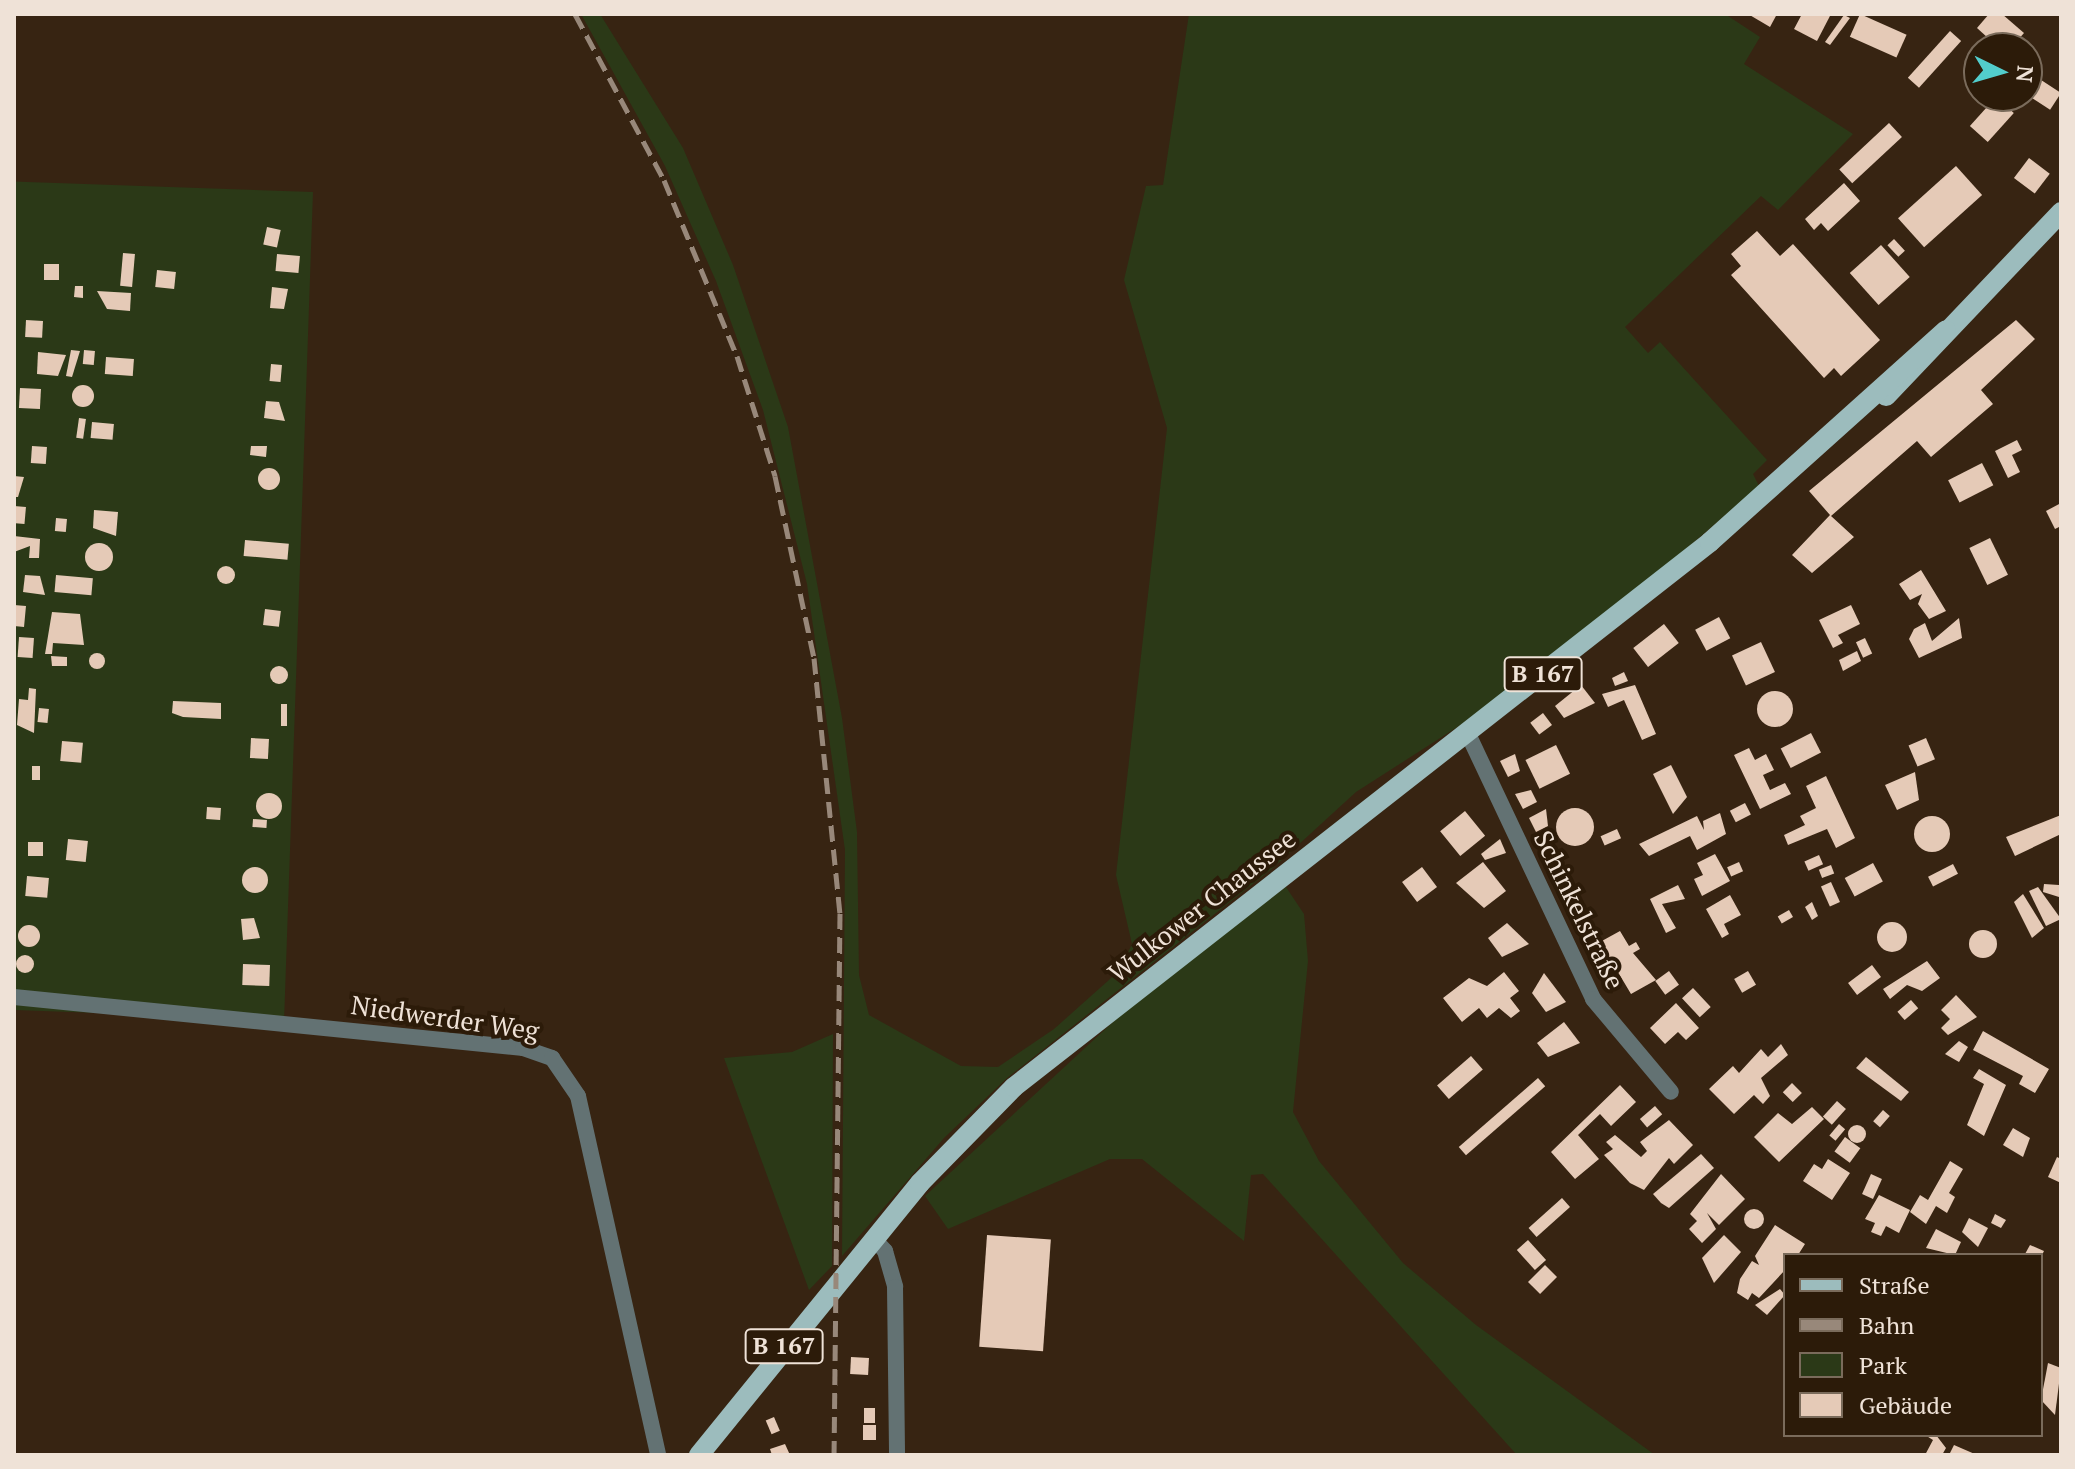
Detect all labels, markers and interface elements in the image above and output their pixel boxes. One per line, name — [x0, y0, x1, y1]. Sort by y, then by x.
north arrow — [1963, 32, 2043, 112]
text: N — [2010, 64, 2041, 84]
road number: B 167 — [1503, 654, 1583, 694]
street label: Wulkower Chaussee — [1102, 823, 1302, 989]
street label: Schinkelstraße — [1527, 826, 1631, 994]
street label: Niedwerder Weg — [349, 989, 541, 1047]
legend — [1783, 1253, 2043, 1437]
text: Straße — [1859, 1269, 1930, 1301]
text: Bahn — [1859, 1309, 1914, 1341]
road number: B 167 — [744, 1326, 824, 1366]
text: Park — [1859, 1349, 1907, 1381]
text: Gebäude — [1859, 1389, 1952, 1421]

